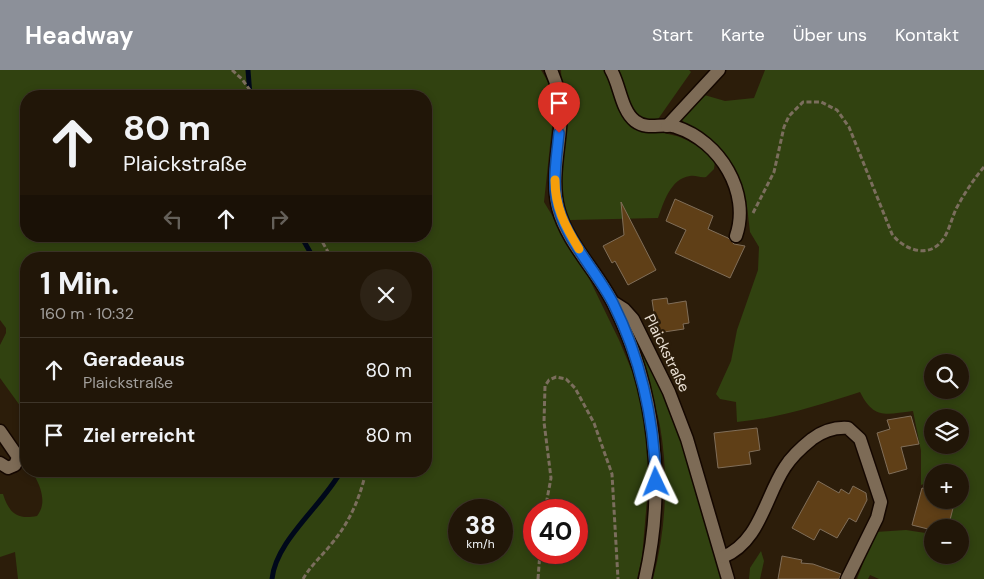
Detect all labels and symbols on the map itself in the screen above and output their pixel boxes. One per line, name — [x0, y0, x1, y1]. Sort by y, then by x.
pin — [538, 82, 580, 133]
street label: Plaickstraße — [639, 311, 695, 395]
position arrow — [629, 455, 681, 507]
speed limit sign: 40 — [523, 499, 588, 564]

